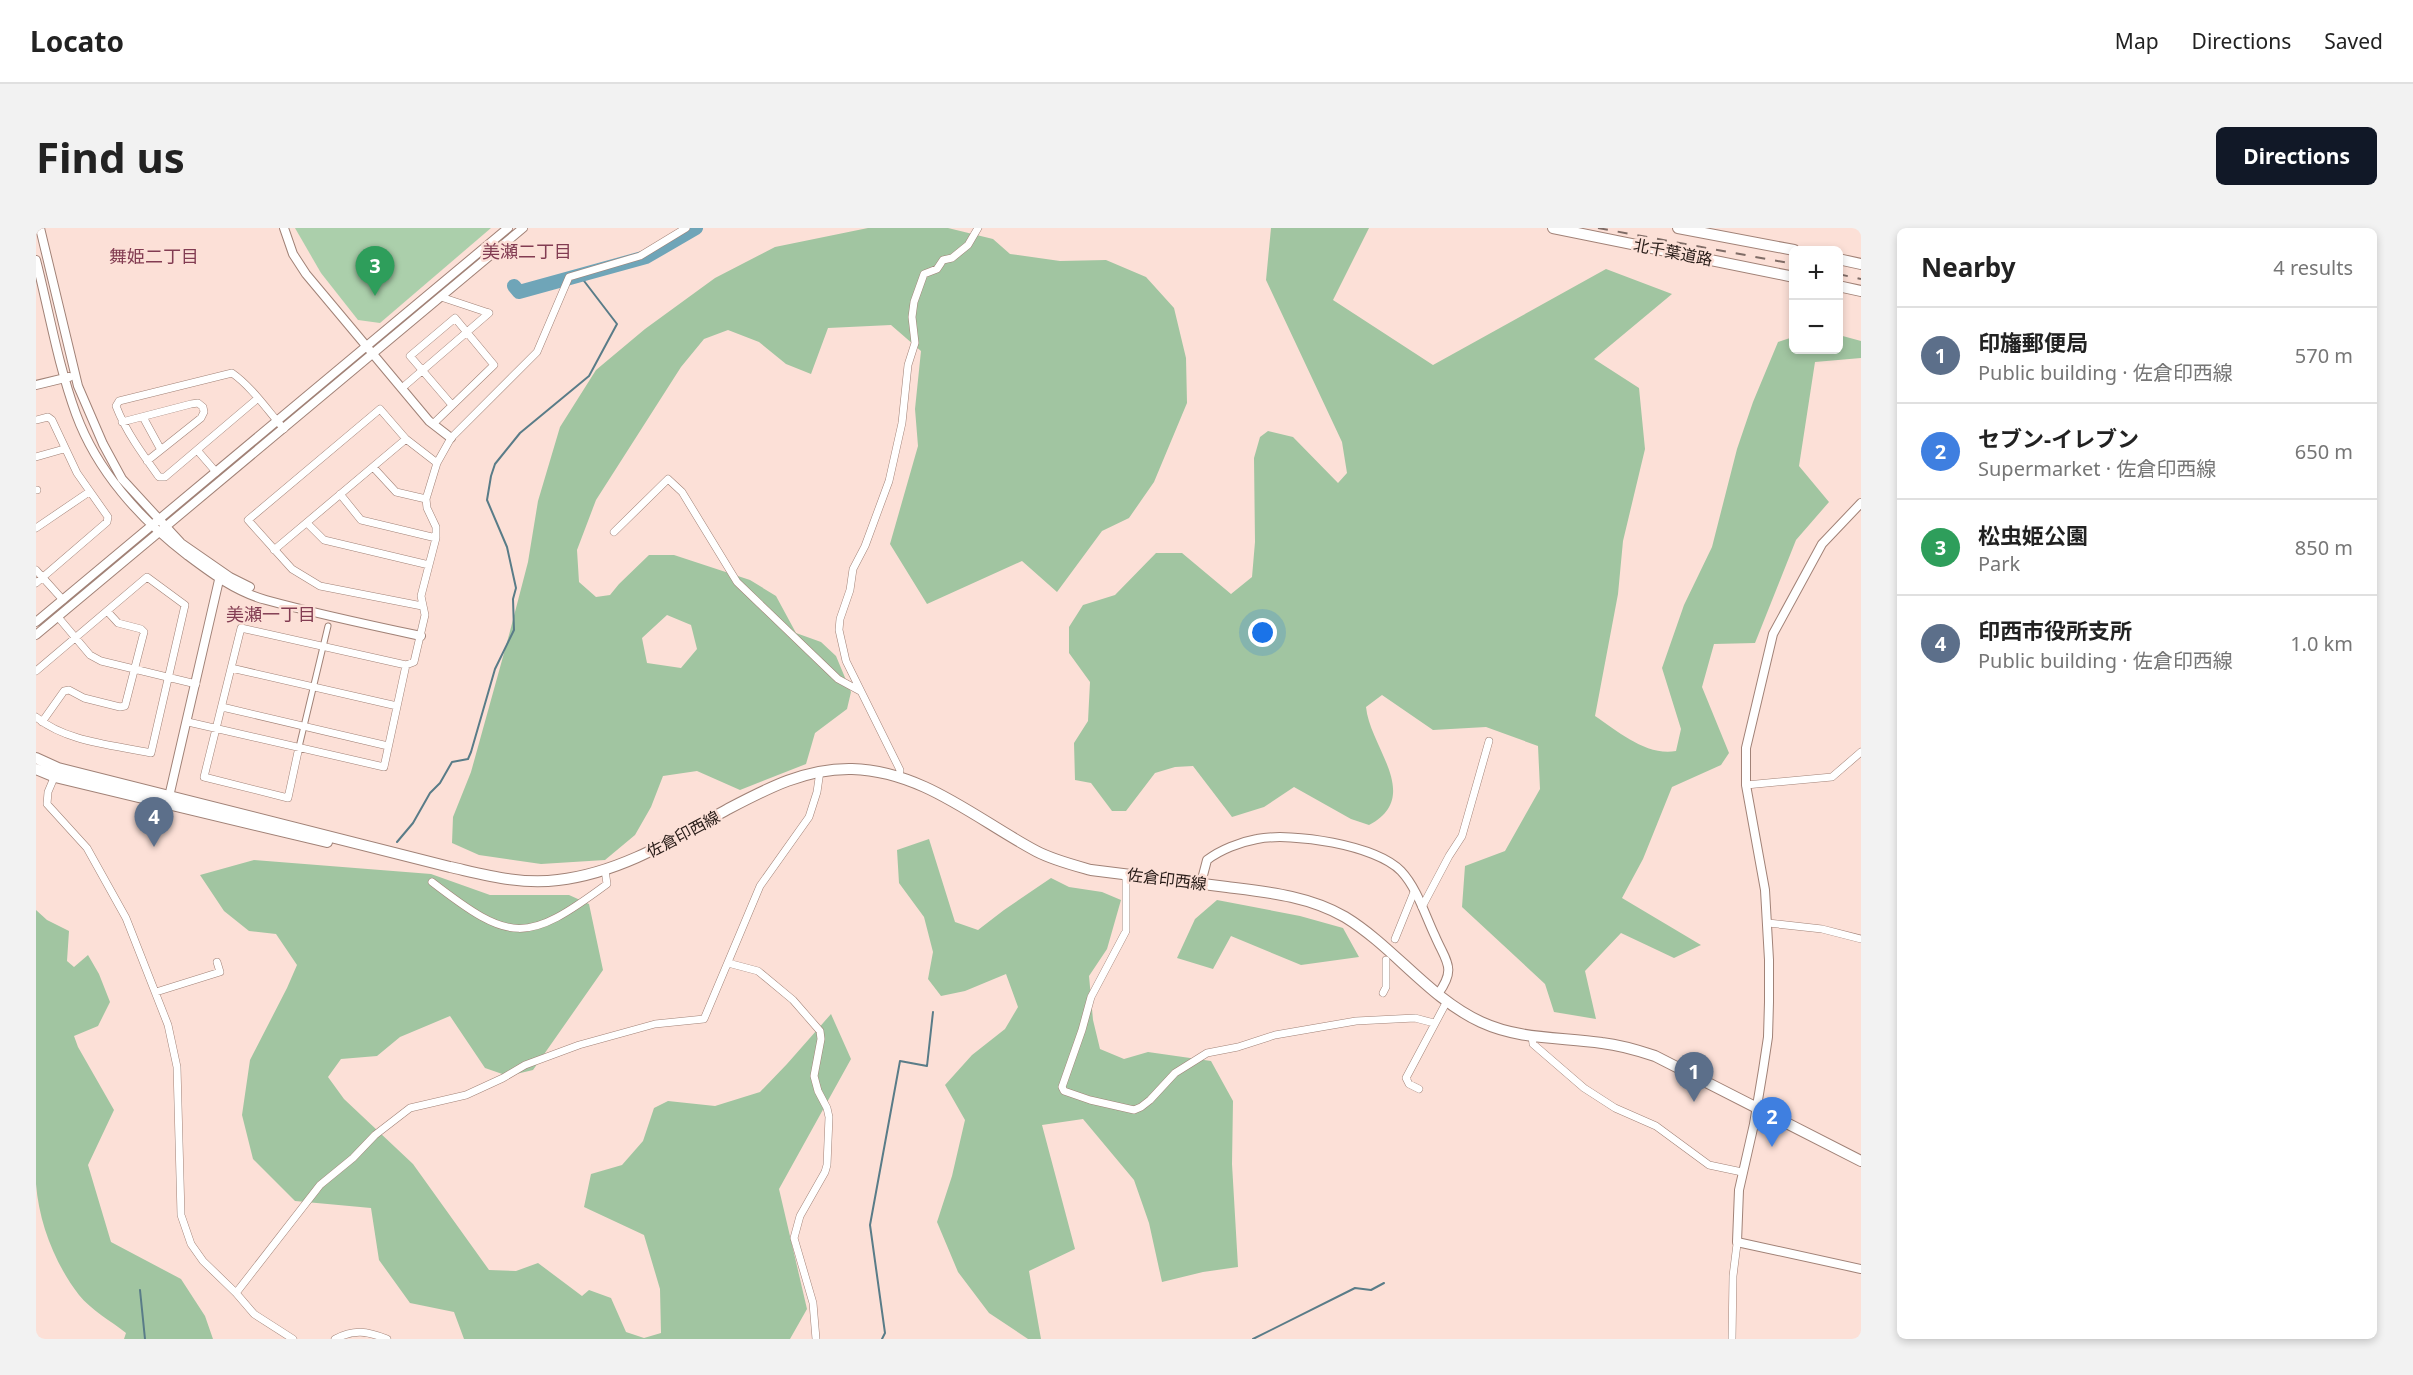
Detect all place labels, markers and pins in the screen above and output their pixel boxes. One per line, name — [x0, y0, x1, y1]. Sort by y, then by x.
pin: 3 — [356, 247, 394, 296]
pin: 4 — [134, 798, 174, 847]
pin: 1 — [1674, 1052, 1714, 1102]
pin: 2 — [1752, 1098, 1792, 1147]

